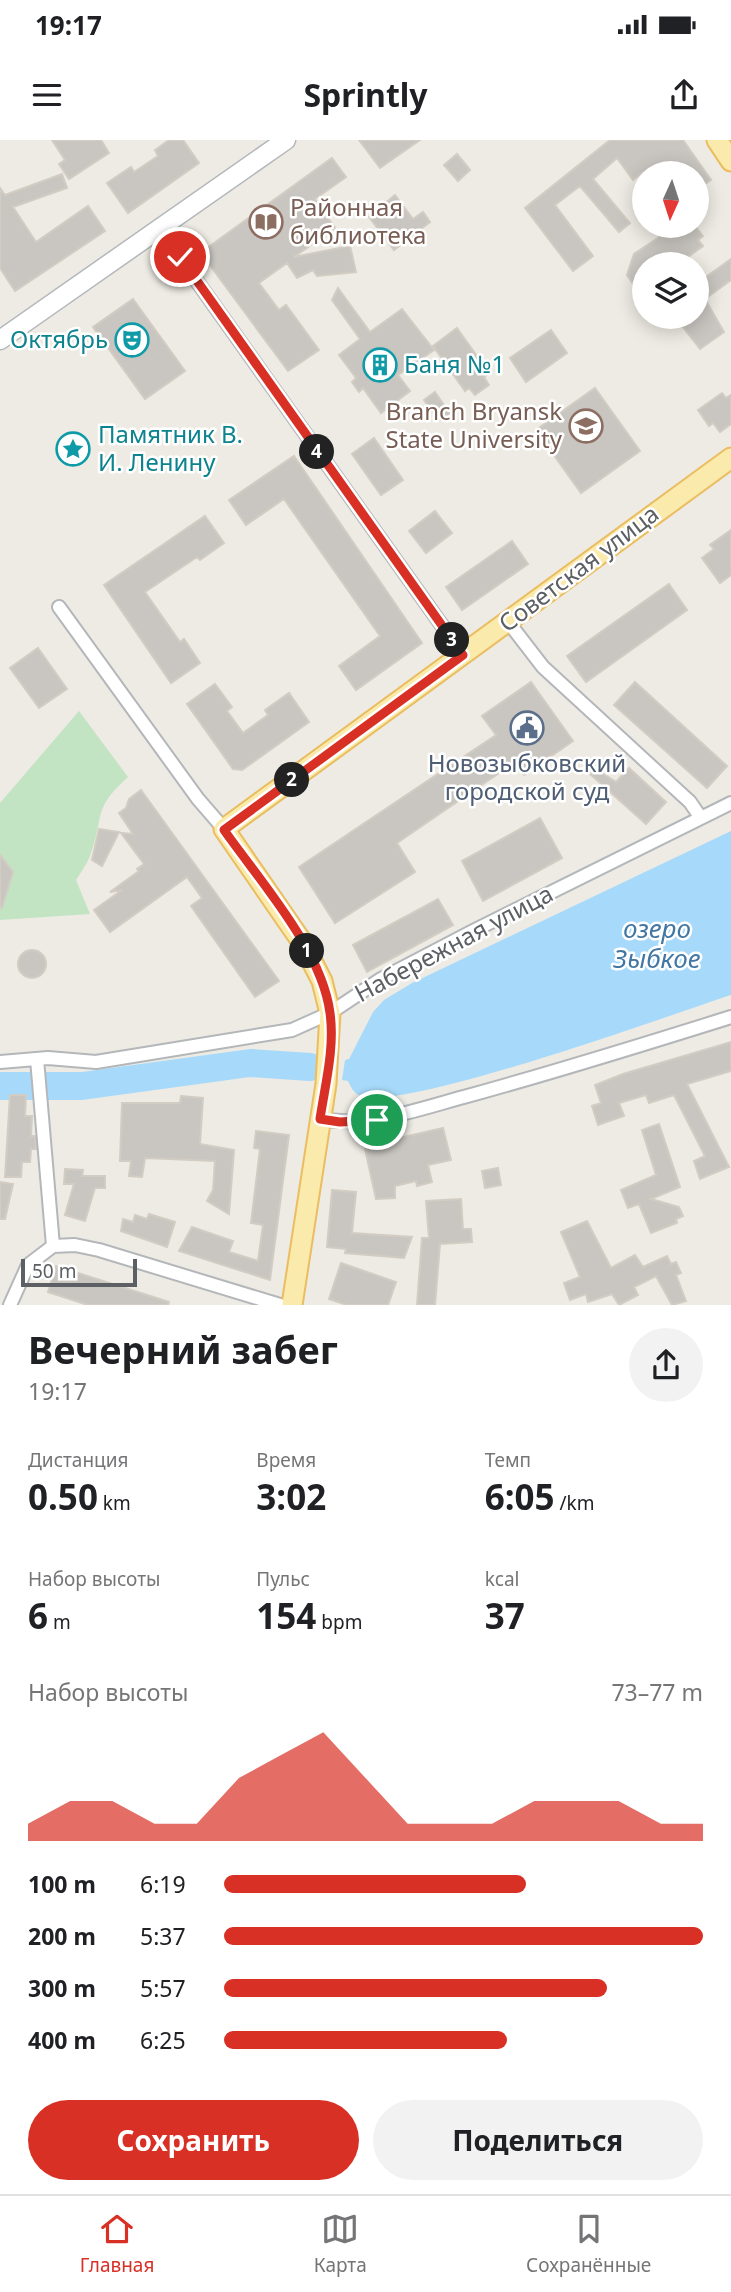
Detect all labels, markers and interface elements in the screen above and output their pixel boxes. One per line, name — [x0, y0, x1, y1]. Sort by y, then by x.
text: 19:17 — [35, 7, 102, 43]
text: Sprintly — [303, 73, 428, 116]
icon: menu — [28, 76, 66, 114]
icon: share — [665, 76, 703, 114]
north arrow — [632, 161, 709, 238]
map controls — [632, 161, 709, 329]
place label: Районная библиотека — [290, 190, 426, 251]
library icon: Районная библиотека — [247, 203, 285, 241]
pin — [150, 227, 210, 287]
icon: check — [161, 238, 199, 276]
button: layers — [632, 252, 709, 329]
theatre icon: Октябрь — [113, 321, 151, 359]
place label: Октябрь — [10, 322, 108, 355]
building icon: Баня №1 — [361, 346, 399, 384]
place label: Баня №1 — [404, 347, 505, 380]
place label: Branch Bryansk State University — [385, 394, 563, 455]
school or university icon: Branch Bryansk State University — [567, 407, 605, 445]
place label: Памятник В. И. Ленину — [98, 417, 243, 478]
place icon: Памятник В. И. Ленину — [54, 430, 92, 468]
pin: 4 — [300, 434, 334, 470]
text: 4 — [311, 438, 322, 464]
street label: Советская улица — [491, 497, 665, 639]
pin: 3 — [434, 622, 470, 658]
text: 3 — [446, 626, 457, 652]
public building icon: Новозыбковский городской суд — [508, 709, 546, 747]
place label: Новозыбковский городской суд — [428, 746, 626, 807]
pin: 2 — [274, 762, 310, 798]
text: 2 — [286, 766, 297, 792]
street label: Набережная улица — [348, 876, 558, 1009]
water label: озеро Зыбкое — [613, 910, 701, 976]
pin: 1 — [290, 934, 324, 968]
text: 1 — [301, 937, 312, 963]
pin — [347, 1090, 407, 1150]
icon: arrive — [358, 1101, 396, 1139]
scale bar — [21, 1256, 136, 1288]
text: 50 m — [32, 1258, 76, 1284]
text: Вечерний забег — [28, 1323, 338, 1375]
button: share — [629, 1328, 703, 1402]
text: 19:17 — [28, 1375, 87, 1407]
text: Дистанция — [28, 1447, 128, 1473]
text: Время — [256, 1447, 316, 1473]
text: Темп — [485, 1447, 531, 1473]
text: 0.50 — [28, 1473, 98, 1520]
text: 3:02 — [256, 1473, 326, 1520]
text: 6:05 — [485, 1473, 555, 1520]
text: km — [98, 1490, 131, 1516]
text: /km — [555, 1490, 594, 1516]
text: Набор высоты — [28, 1566, 160, 1592]
text: Пульс — [256, 1566, 310, 1592]
text: kcal — [485, 1566, 519, 1592]
text: 6 — [28, 1592, 48, 1639]
text: 154 — [256, 1592, 316, 1639]
text: 37 — [485, 1592, 525, 1639]
text: m — [48, 1609, 71, 1635]
text: bpm — [316, 1609, 362, 1635]
text: Набор высоты — [28, 1676, 188, 1708]
text: 73–77 m — [611, 1676, 703, 1708]
text: 100 m — [28, 1868, 96, 1900]
text: 6:19 — [140, 1868, 186, 1900]
text: 200 m — [28, 1920, 96, 1952]
text: 5:37 — [140, 1920, 186, 1952]
text: 300 m — [28, 1972, 96, 2004]
text: 5:57 — [140, 1972, 186, 2004]
text: 400 m — [28, 2024, 96, 2056]
text: 6:25 — [140, 2024, 186, 2056]
button: Сохранить — [28, 2100, 359, 2180]
button: Поделиться — [373, 2100, 703, 2180]
tab: Главная — [80, 2210, 154, 2278]
tab: Карта — [314, 2210, 367, 2278]
tab: Сохранённые — [526, 2210, 651, 2278]

